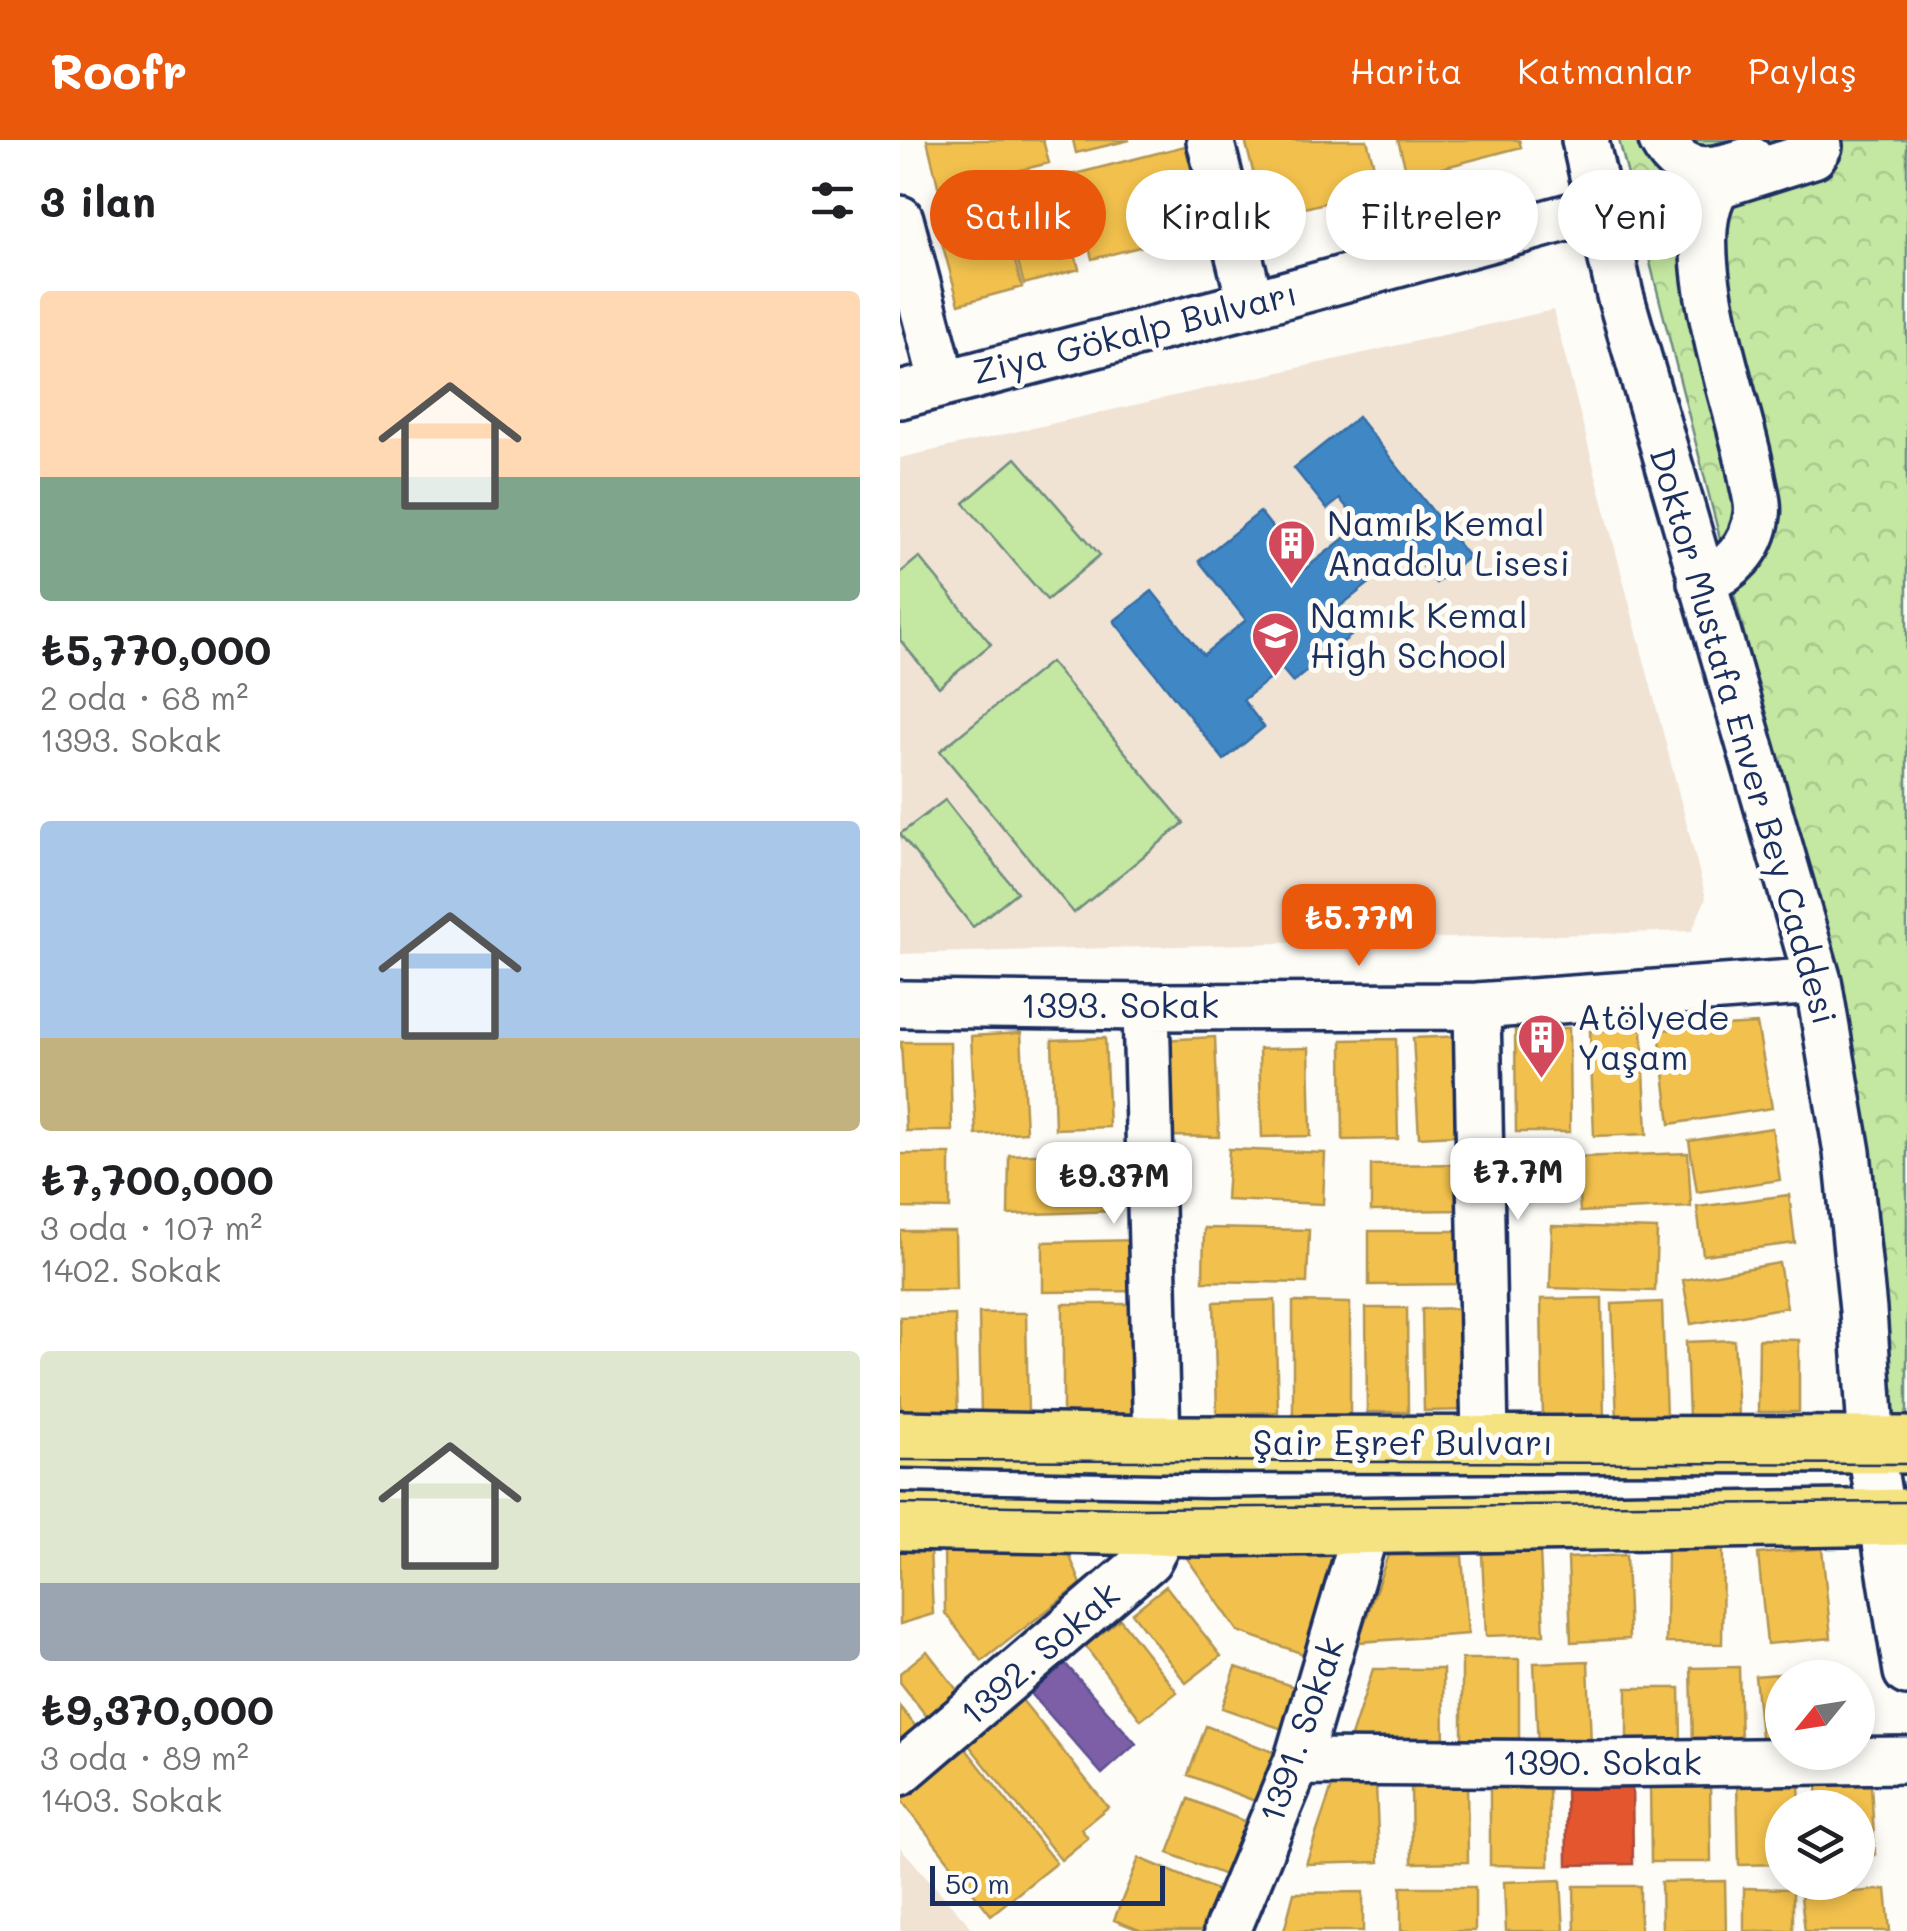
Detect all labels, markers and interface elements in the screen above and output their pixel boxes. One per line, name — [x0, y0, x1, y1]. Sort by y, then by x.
text: Roofr — [50, 39, 187, 101]
text: Harita — [1350, 47, 1462, 93]
text: Katmanlar — [1517, 47, 1693, 93]
text: Paylaş — [1748, 47, 1857, 93]
chip: Satılık — [930, 170, 1106, 260]
chip: Kiralık — [1126, 170, 1306, 260]
chip: Filtreler — [1326, 170, 1538, 260]
chip: Yeni — [1558, 170, 1702, 260]
text: 3 ilan — [40, 173, 156, 228]
icon: filters — [805, 173, 860, 228]
street label: Ziya Gökalp Bulvarı — [968, 268, 1302, 394]
icon: home — [360, 356, 540, 536]
street label: Doktor Mustafa Enver Bey Caddesi — [1640, 442, 1849, 1029]
place label: Namık Kemal Anadolu Lisesi — [1327, 499, 1570, 585]
building icon: Namık Kemal Anadolu Lisesi — [1266, 518, 1318, 586]
place label: Namık Kemal High School — [1310, 591, 1528, 677]
school or university icon: Namık Kemal High School — [1249, 610, 1301, 678]
text: ₺5,770,000 — [40, 621, 271, 676]
text: 2 oda · 68 m² — [40, 676, 248, 718]
text: 1393. Sokak — [40, 718, 221, 760]
pin: ₺5.77M — [1278, 884, 1440, 969]
icon: home — [360, 886, 540, 1066]
text: ₺5.77M — [1304, 895, 1414, 937]
street label: 1393. Sokak — [1021, 981, 1219, 1027]
place label: Atölyede Yaşam — [1577, 993, 1730, 1079]
building icon: Atölyede Yaşam — [1516, 1012, 1568, 1080]
pin: ₺7.7M — [1448, 1138, 1588, 1223]
pin: ₺9.37M — [1033, 1142, 1195, 1227]
text: ₺7.7M — [1472, 1149, 1564, 1191]
text: ₺7,700,000 — [40, 1151, 274, 1206]
text: ₺9.37M — [1058, 1153, 1170, 1195]
text: 3 oda · 107 m² — [40, 1206, 262, 1248]
text: 1402. Sokak — [40, 1248, 221, 1290]
icon: home — [360, 1416, 540, 1596]
street label: Şair Eşref Bulvarı — [1253, 1418, 1553, 1464]
street label: 1392. Sokak — [949, 1570, 1128, 1735]
street label: 1391. Sokak — [1247, 1630, 1353, 1828]
north arrow — [1765, 1660, 1875, 1770]
map controls — [1765, 1660, 1875, 1900]
text: ₺9,370,000 — [40, 1681, 274, 1736]
text: 3 oda · 89 m² — [40, 1736, 249, 1778]
street label: 1390. Sokak — [1502, 1738, 1702, 1784]
text: 1403. Sokak — [40, 1778, 222, 1820]
button: layers — [1765, 1790, 1875, 1900]
scale bar — [930, 1861, 1165, 1906]
text: 50 m — [945, 1865, 1010, 1901]

